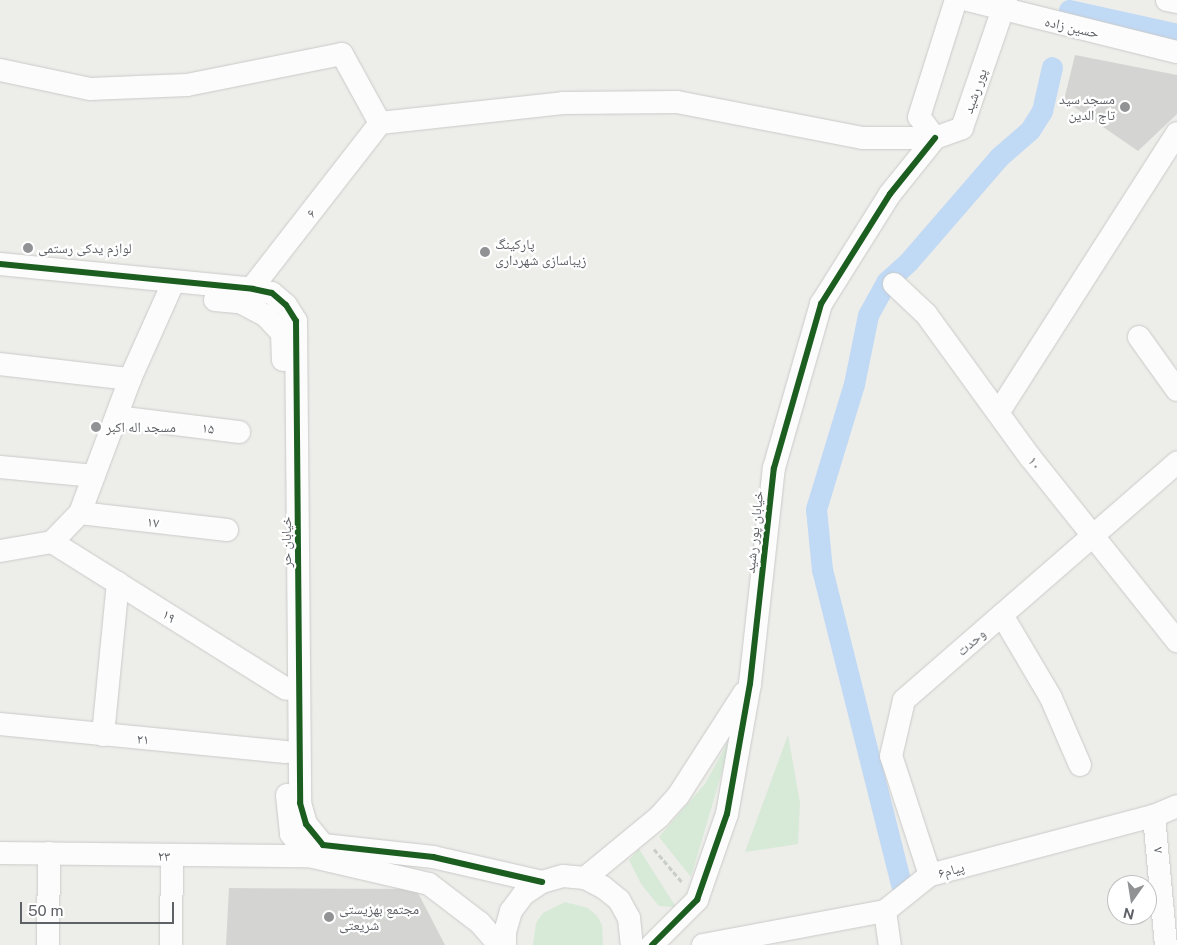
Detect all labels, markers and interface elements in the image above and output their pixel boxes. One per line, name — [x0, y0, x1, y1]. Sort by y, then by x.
street label: حسین زاده — [1043, 13, 1101, 41]
street label: پور رشید — [959, 66, 991, 116]
place label: مسجد سید تاج الدین — [1059, 91, 1115, 124]
marker: مسجد سید تاج الدین — [1119, 101, 1131, 113]
street label: ۶ — [302, 205, 320, 221]
place label: پارکینگ زیباسازی شهرداری — [495, 236, 586, 268]
place label: لوازم یدکی رستمی — [38, 240, 132, 256]
marker: لوازم یدکی رستمی — [22, 242, 34, 254]
marker: پارکینگ زیباسازی شهرداری — [479, 246, 491, 258]
place label: مسجد اله اکبر — [106, 419, 176, 435]
street label: ۱۵ — [201, 419, 215, 437]
marker: مسجد اله اکبر — [90, 421, 102, 433]
street label: ۱۰ — [1025, 453, 1045, 473]
street label: خیابان پور رشید — [741, 490, 767, 574]
street label: ۱۷ — [146, 513, 160, 531]
street label: خیابان حر — [278, 516, 294, 568]
street label: ۱۹ — [159, 606, 179, 626]
street label: وحدت — [953, 625, 989, 659]
street label: ۲۱ — [136, 730, 150, 748]
street label: ۸ — [1148, 846, 1166, 854]
street label: ۲۳ — [158, 847, 170, 865]
street label: ۶پیام — [936, 858, 966, 882]
north arrow — [1107, 875, 1157, 925]
scale bar — [22, 892, 176, 924]
place label: مجتمع بهزیستی شریعتی — [339, 901, 419, 934]
text: 50 m — [28, 902, 63, 919]
text: N — [1122, 905, 1136, 923]
marker: مجتمع بهزیستی شریعتی — [323, 911, 335, 923]

